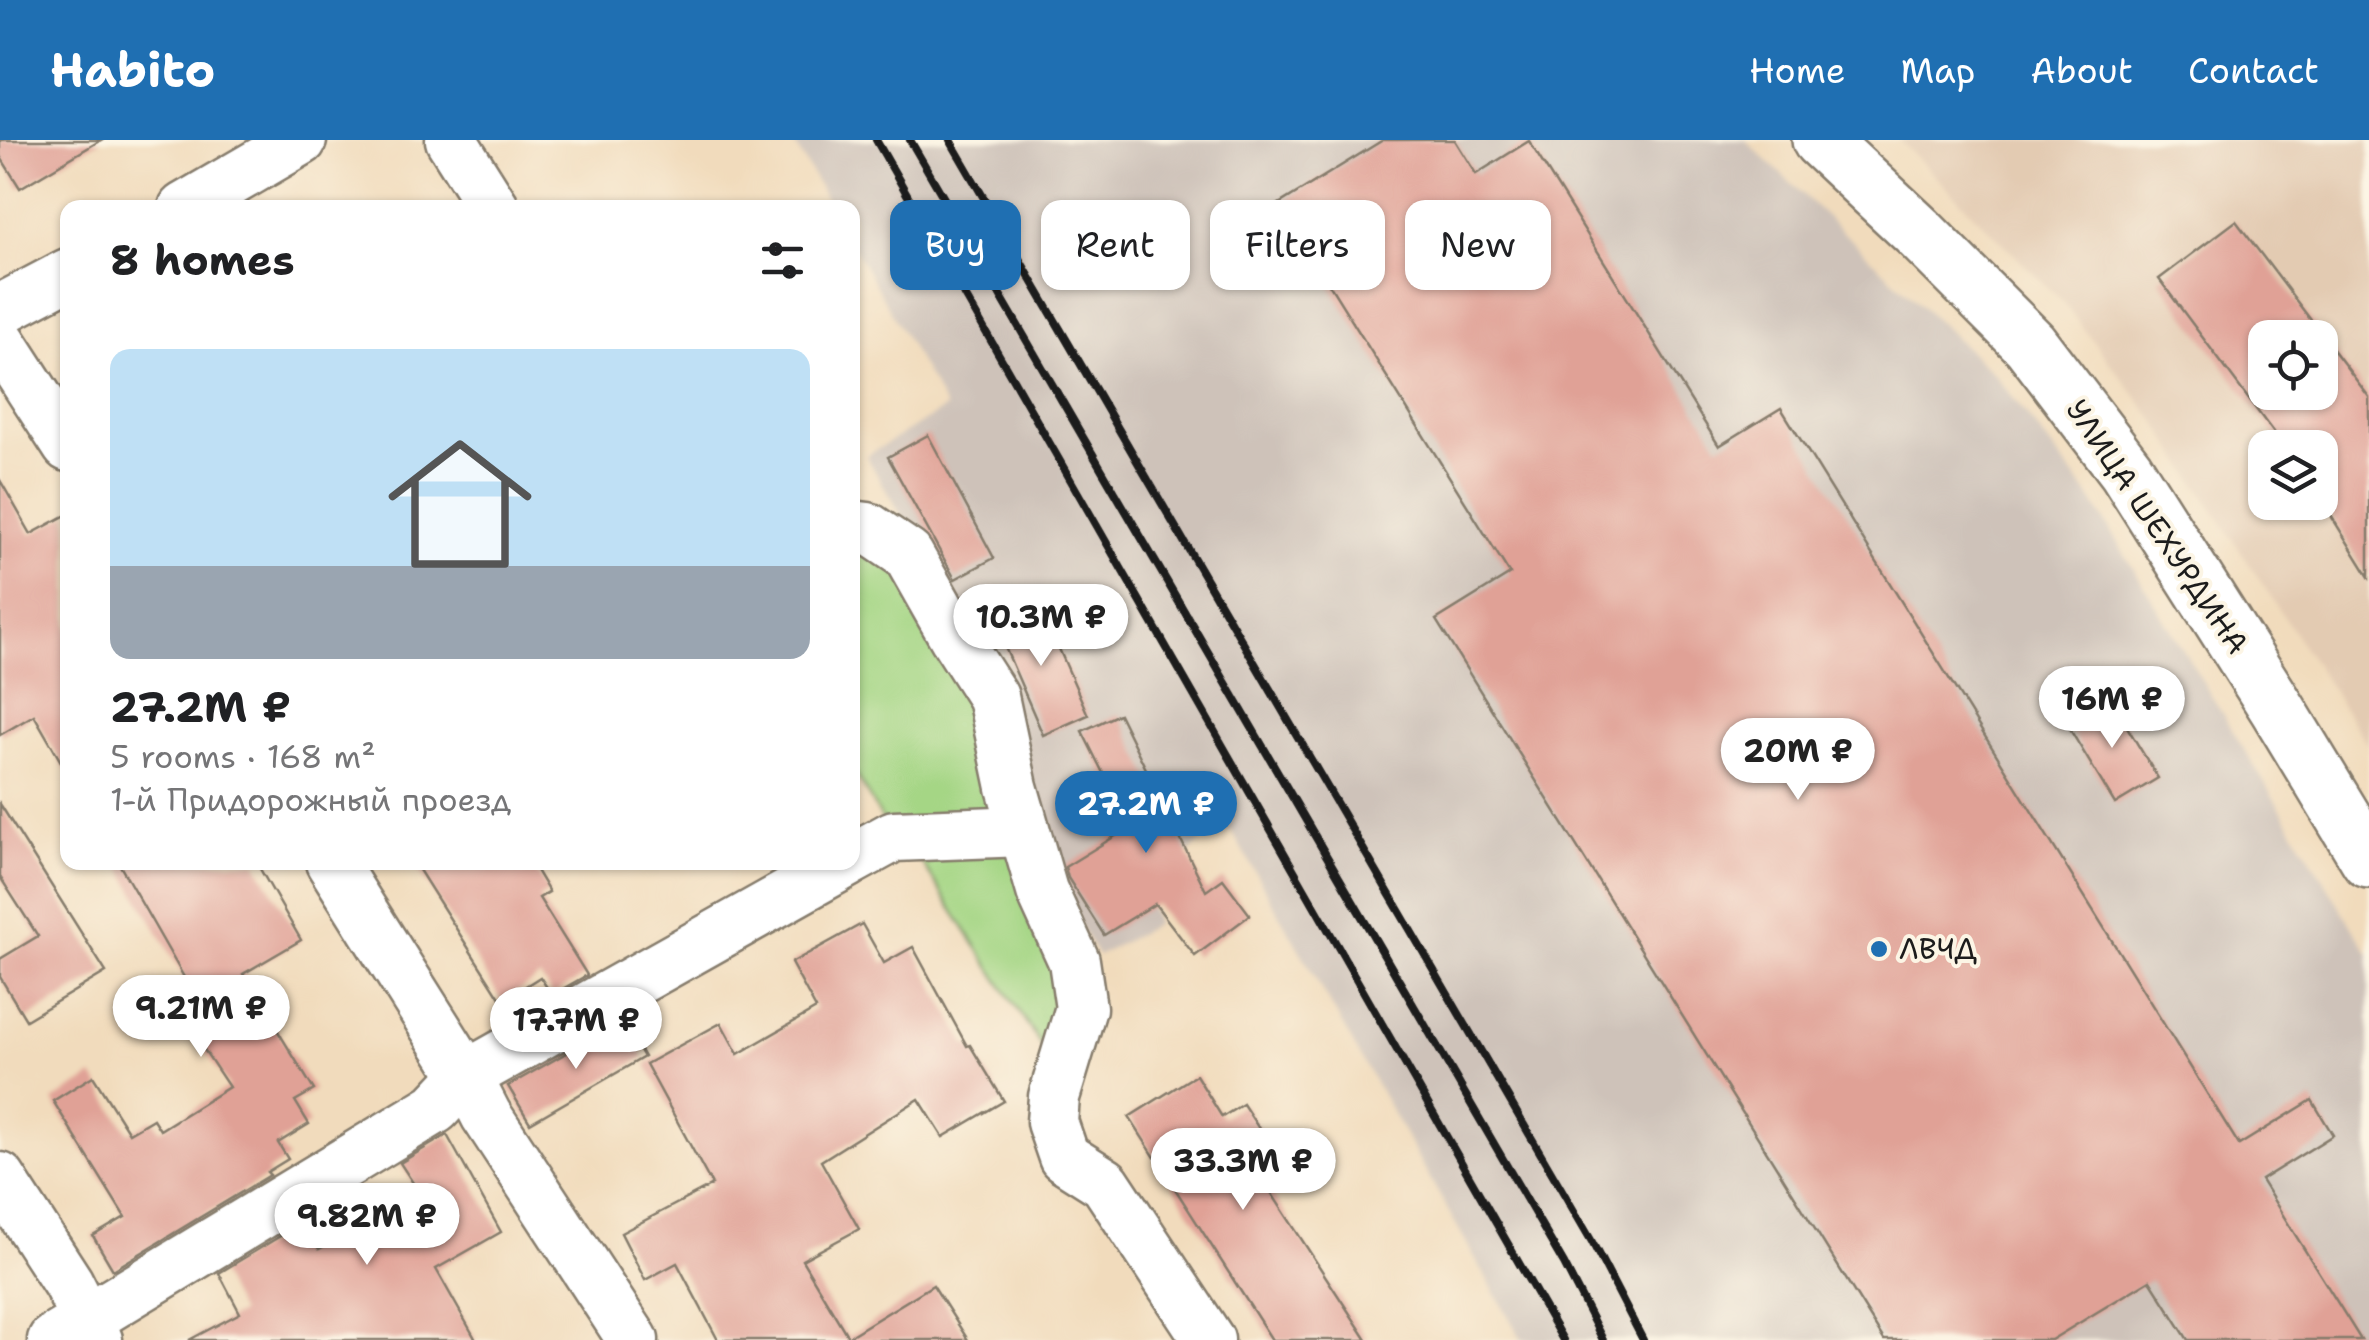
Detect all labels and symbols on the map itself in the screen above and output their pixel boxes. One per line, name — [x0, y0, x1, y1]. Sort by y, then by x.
street label: УЛИЦА ШЕХУРДИНА — [2057, 391, 2258, 662]
pin: 10.3M ₽ — [949, 584, 1133, 669]
pin: 16M ₽ — [2042, 666, 2182, 751]
pin: 20M ₽ — [1728, 718, 1868, 803]
pin: 27.2M ₽ — [1054, 771, 1238, 856]
place label: ЛВЧД — [1899, 928, 1977, 969]
marker: ЛВЧД — [1868, 938, 1890, 960]
pin: 9.21M ₽ — [109, 975, 293, 1060]
pin: 17.7M ₽ — [484, 987, 668, 1072]
pin: 33.3M ₽ — [1151, 1128, 1335, 1213]
pin: 9.82M ₽ — [275, 1183, 459, 1268]

